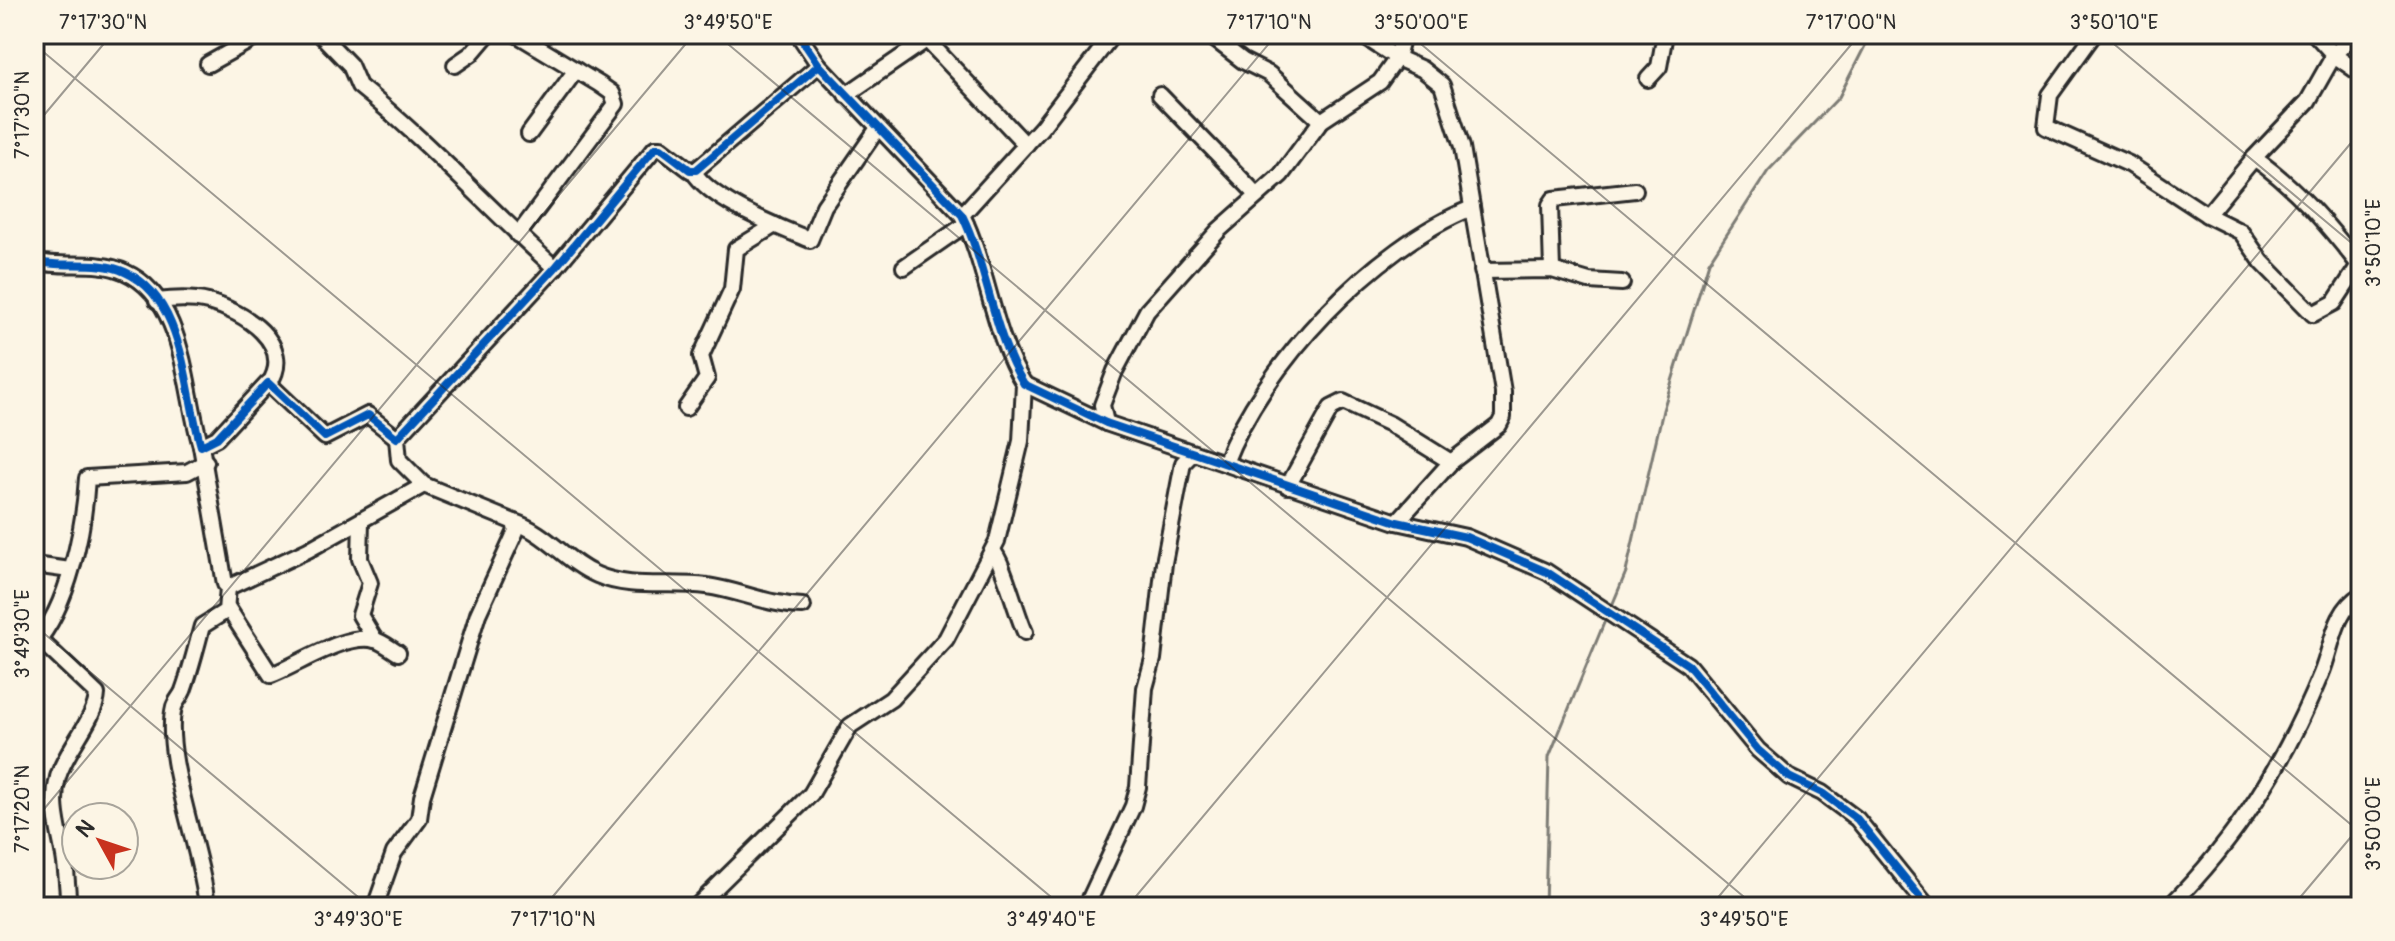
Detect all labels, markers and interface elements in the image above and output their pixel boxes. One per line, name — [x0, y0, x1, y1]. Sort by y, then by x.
text: 7°17'30"N — [59, 10, 147, 35]
text: 3°49'50"E — [684, 10, 772, 35]
text: 7°17'10"N — [1227, 10, 1311, 35]
text: 3°50'00"E — [1374, 10, 1468, 35]
text: 7°17'00"N — [1806, 10, 1896, 35]
text: 3°50'10"E — [2070, 10, 2158, 35]
text: 7°17'30"N — [10, 71, 35, 159]
text: 3°50'10"E — [2361, 199, 2386, 287]
text: 3°49'30"E — [10, 589, 35, 679]
text: 7°17'20"N — [10, 765, 35, 853]
text: 3°50'00"E — [2361, 777, 2386, 871]
north arrow — [60, 801, 140, 881]
text: N — [70, 814, 101, 843]
text: 3°49'30"E — [313, 907, 403, 932]
text: 7°17'10"N — [511, 907, 595, 932]
text: 3°49'40"E — [1006, 907, 1096, 932]
text: 3°49'50"E — [1700, 907, 1788, 932]

